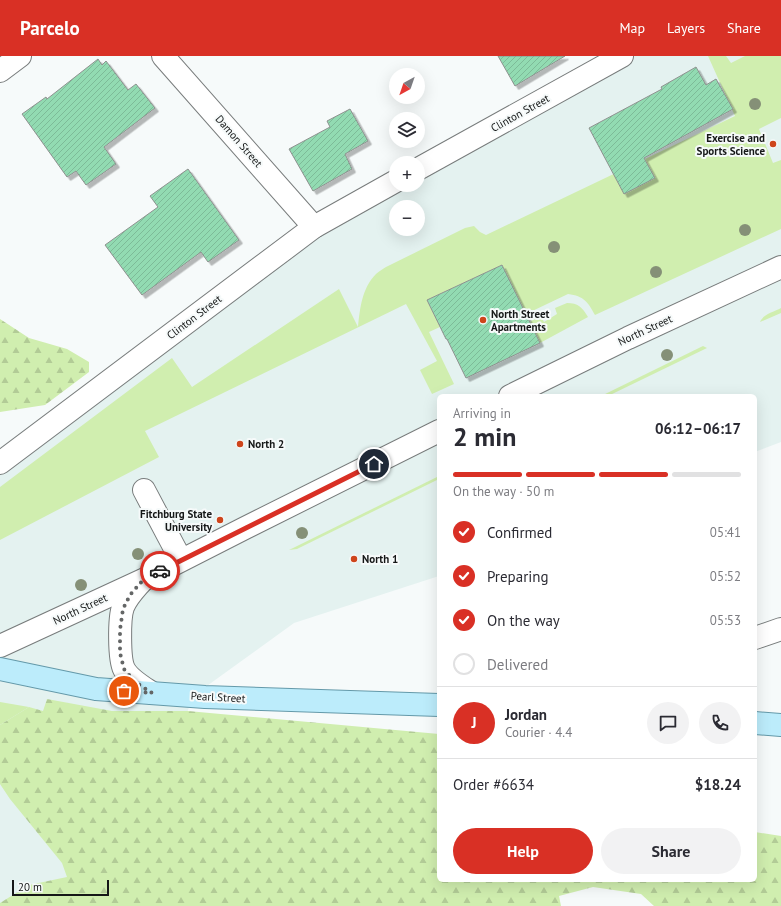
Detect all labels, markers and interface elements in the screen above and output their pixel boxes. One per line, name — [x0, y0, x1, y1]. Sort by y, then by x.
text: Parcelo — [20, 16, 80, 40]
text: Map — [619, 19, 645, 37]
text: Layers — [667, 19, 705, 37]
text: Share — [727, 19, 761, 37]
north arrow — [389, 68, 425, 104]
map controls — [389, 68, 425, 236]
street label: Clinton Street — [488, 91, 552, 135]
street label: Damon Street — [213, 112, 266, 170]
button: layers — [389, 112, 425, 148]
place label: Exercise and Sports Science — [697, 131, 765, 158]
marker: Exercise and Sports Science — [768, 139, 778, 149]
button: + — [389, 156, 425, 192]
button: − — [389, 200, 425, 236]
street label: Clinton Street — [164, 292, 224, 342]
place label: North Street Apartments — [491, 307, 550, 334]
street label: North Street — [616, 311, 675, 349]
marker: North Street Apartments — [478, 315, 488, 325]
text: Arriving in — [453, 405, 511, 422]
text: 06:12–06:17 — [655, 419, 741, 438]
text: 2 min — [453, 420, 516, 453]
place label: North 2 — [248, 437, 284, 451]
marker: North 2 — [235, 439, 245, 449]
pin — [357, 447, 391, 481]
icon: home — [363, 453, 385, 475]
text: On the way · 50 m — [453, 483, 554, 500]
place label: Fitchburg State University — [140, 507, 213, 534]
marker: Fitchburg State University — [215, 515, 225, 525]
icon: check — [453, 521, 475, 543]
text: Confirmed — [487, 523, 552, 542]
text: 05:41 — [710, 524, 741, 541]
courier — [140, 551, 180, 591]
place label: North 1 — [362, 552, 398, 566]
marker: North 1 — [349, 554, 359, 564]
icon: car — [149, 560, 171, 582]
icon: check — [453, 565, 475, 587]
text: Preparing — [487, 567, 549, 586]
text: 05:52 — [710, 568, 741, 585]
street label: North Street — [51, 590, 110, 628]
icon: check — [453, 609, 475, 631]
text: On the way — [487, 611, 560, 630]
text: 05:53 — [710, 612, 741, 629]
text: Delivered — [487, 655, 548, 674]
pin — [107, 674, 141, 708]
icon: bag — [113, 680, 135, 702]
street label: Pearl Street — [190, 689, 246, 705]
button: chat — [647, 702, 689, 744]
button: phone — [699, 702, 741, 744]
text: Jordan — [505, 705, 547, 724]
text: J — [471, 713, 477, 732]
text: Courier · 4.4 — [505, 724, 572, 741]
text: Order #6634 — [453, 775, 534, 794]
text: $18.24 — [695, 775, 741, 794]
button: Help — [453, 828, 593, 874]
button: Share — [601, 828, 741, 874]
scale bar — [12, 878, 109, 897]
text: 20 m — [18, 880, 42, 894]

